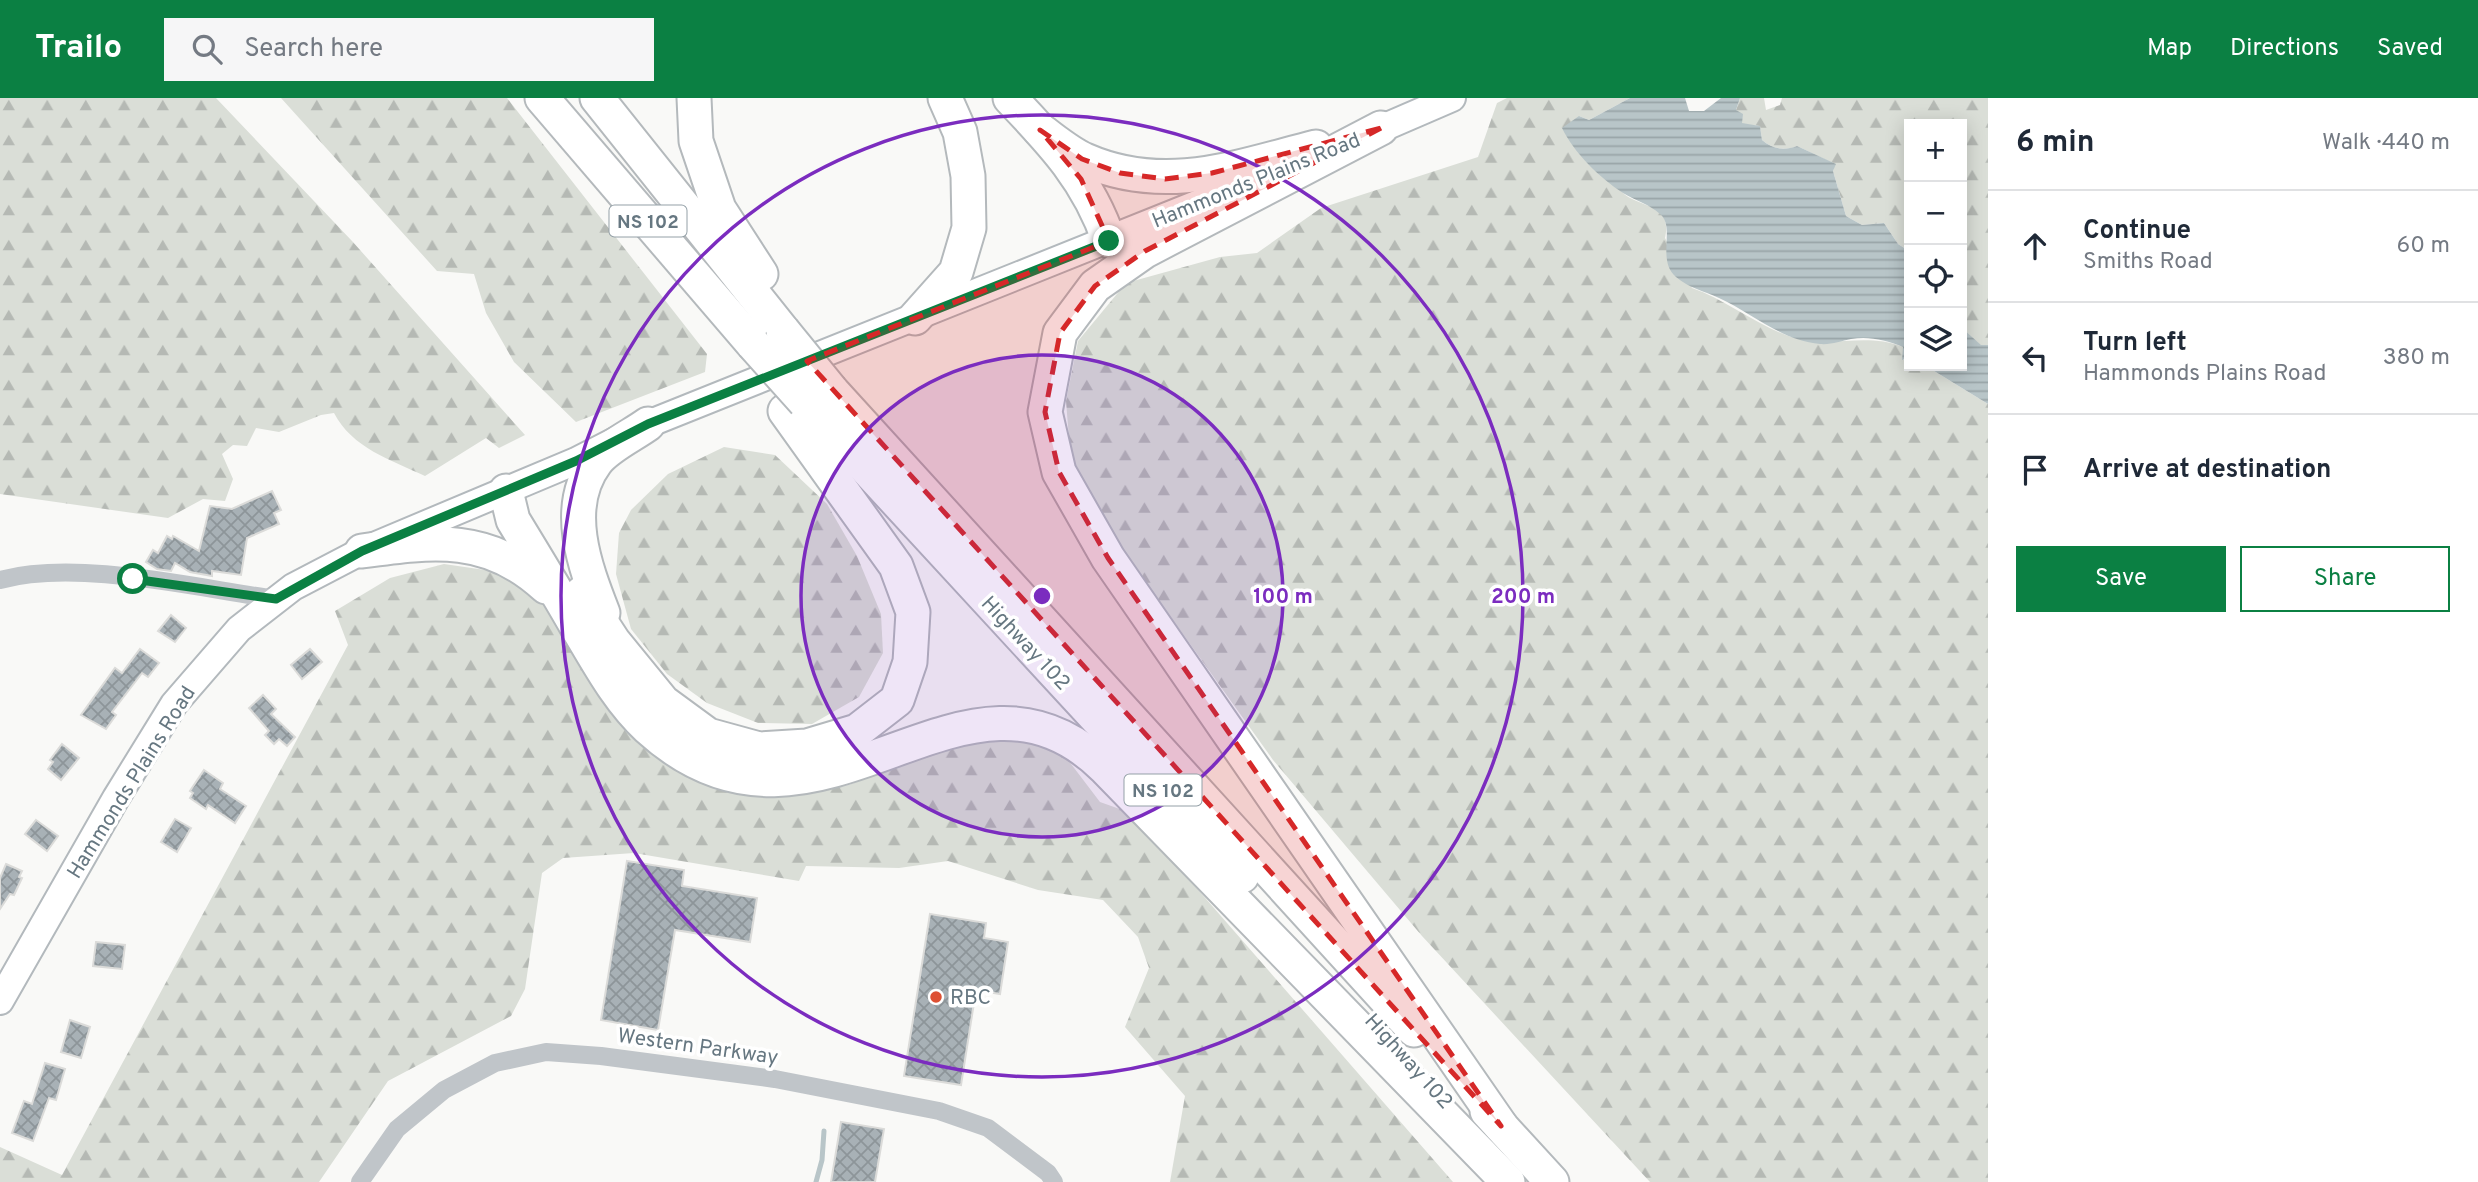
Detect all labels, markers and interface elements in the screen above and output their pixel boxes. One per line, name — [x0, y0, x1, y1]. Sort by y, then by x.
search box — [164, 18, 654, 81]
text: Trailo — [35, 28, 122, 70]
icon: search — [188, 30, 226, 68]
text: Search here — [244, 33, 383, 66]
text: Map — [2147, 34, 2192, 64]
text: Directions — [2230, 34, 2339, 64]
text: Saved — [2377, 34, 2443, 64]
map controls — [1904, 119, 1967, 371]
button: + — [1904, 119, 1967, 182]
text: 6 min — [2016, 125, 2094, 162]
street label: Hammonds Plains Road — [1148, 127, 1365, 236]
text: Walk · 440 m — [2322, 129, 2450, 158]
button: − — [1904, 182, 1967, 245]
road number: NS 102 — [610, 206, 686, 237]
text: Continue — [2083, 215, 2191, 248]
route end — [1093, 225, 1124, 256]
icon: ahead — [2016, 227, 2054, 265]
text: 60 m — [2397, 232, 2450, 261]
button: locate — [1904, 245, 1967, 308]
text: Smiths Road — [2083, 248, 2213, 277]
button: layers — [1904, 308, 1967, 371]
text: Turn left — [2083, 327, 2187, 360]
icon: left — [2016, 339, 2054, 377]
text: 380 m — [2383, 344, 2450, 373]
text: Hammonds Plains Road — [2083, 360, 2326, 389]
icon: arrive — [2016, 451, 2054, 489]
text: Arrive at destination — [2083, 454, 2331, 487]
button: Save — [2016, 546, 2226, 612]
button: Share — [2240, 546, 2450, 612]
route start — [117, 563, 148, 594]
centre of rings — [1030, 584, 1054, 608]
text: 100 m — [1253, 584, 1313, 611]
text: 200 m — [1491, 584, 1555, 611]
street label: Highway 102 — [974, 591, 1076, 697]
street label: Hammonds Plains Road — [62, 681, 203, 884]
road number: NS 102 — [1124, 775, 1202, 806]
place label: RBC — [950, 985, 991, 1012]
marker: RBC — [928, 989, 944, 1005]
street label: Highway 102 — [1358, 1009, 1458, 1115]
street label: Western Parkway — [616, 1023, 780, 1072]

